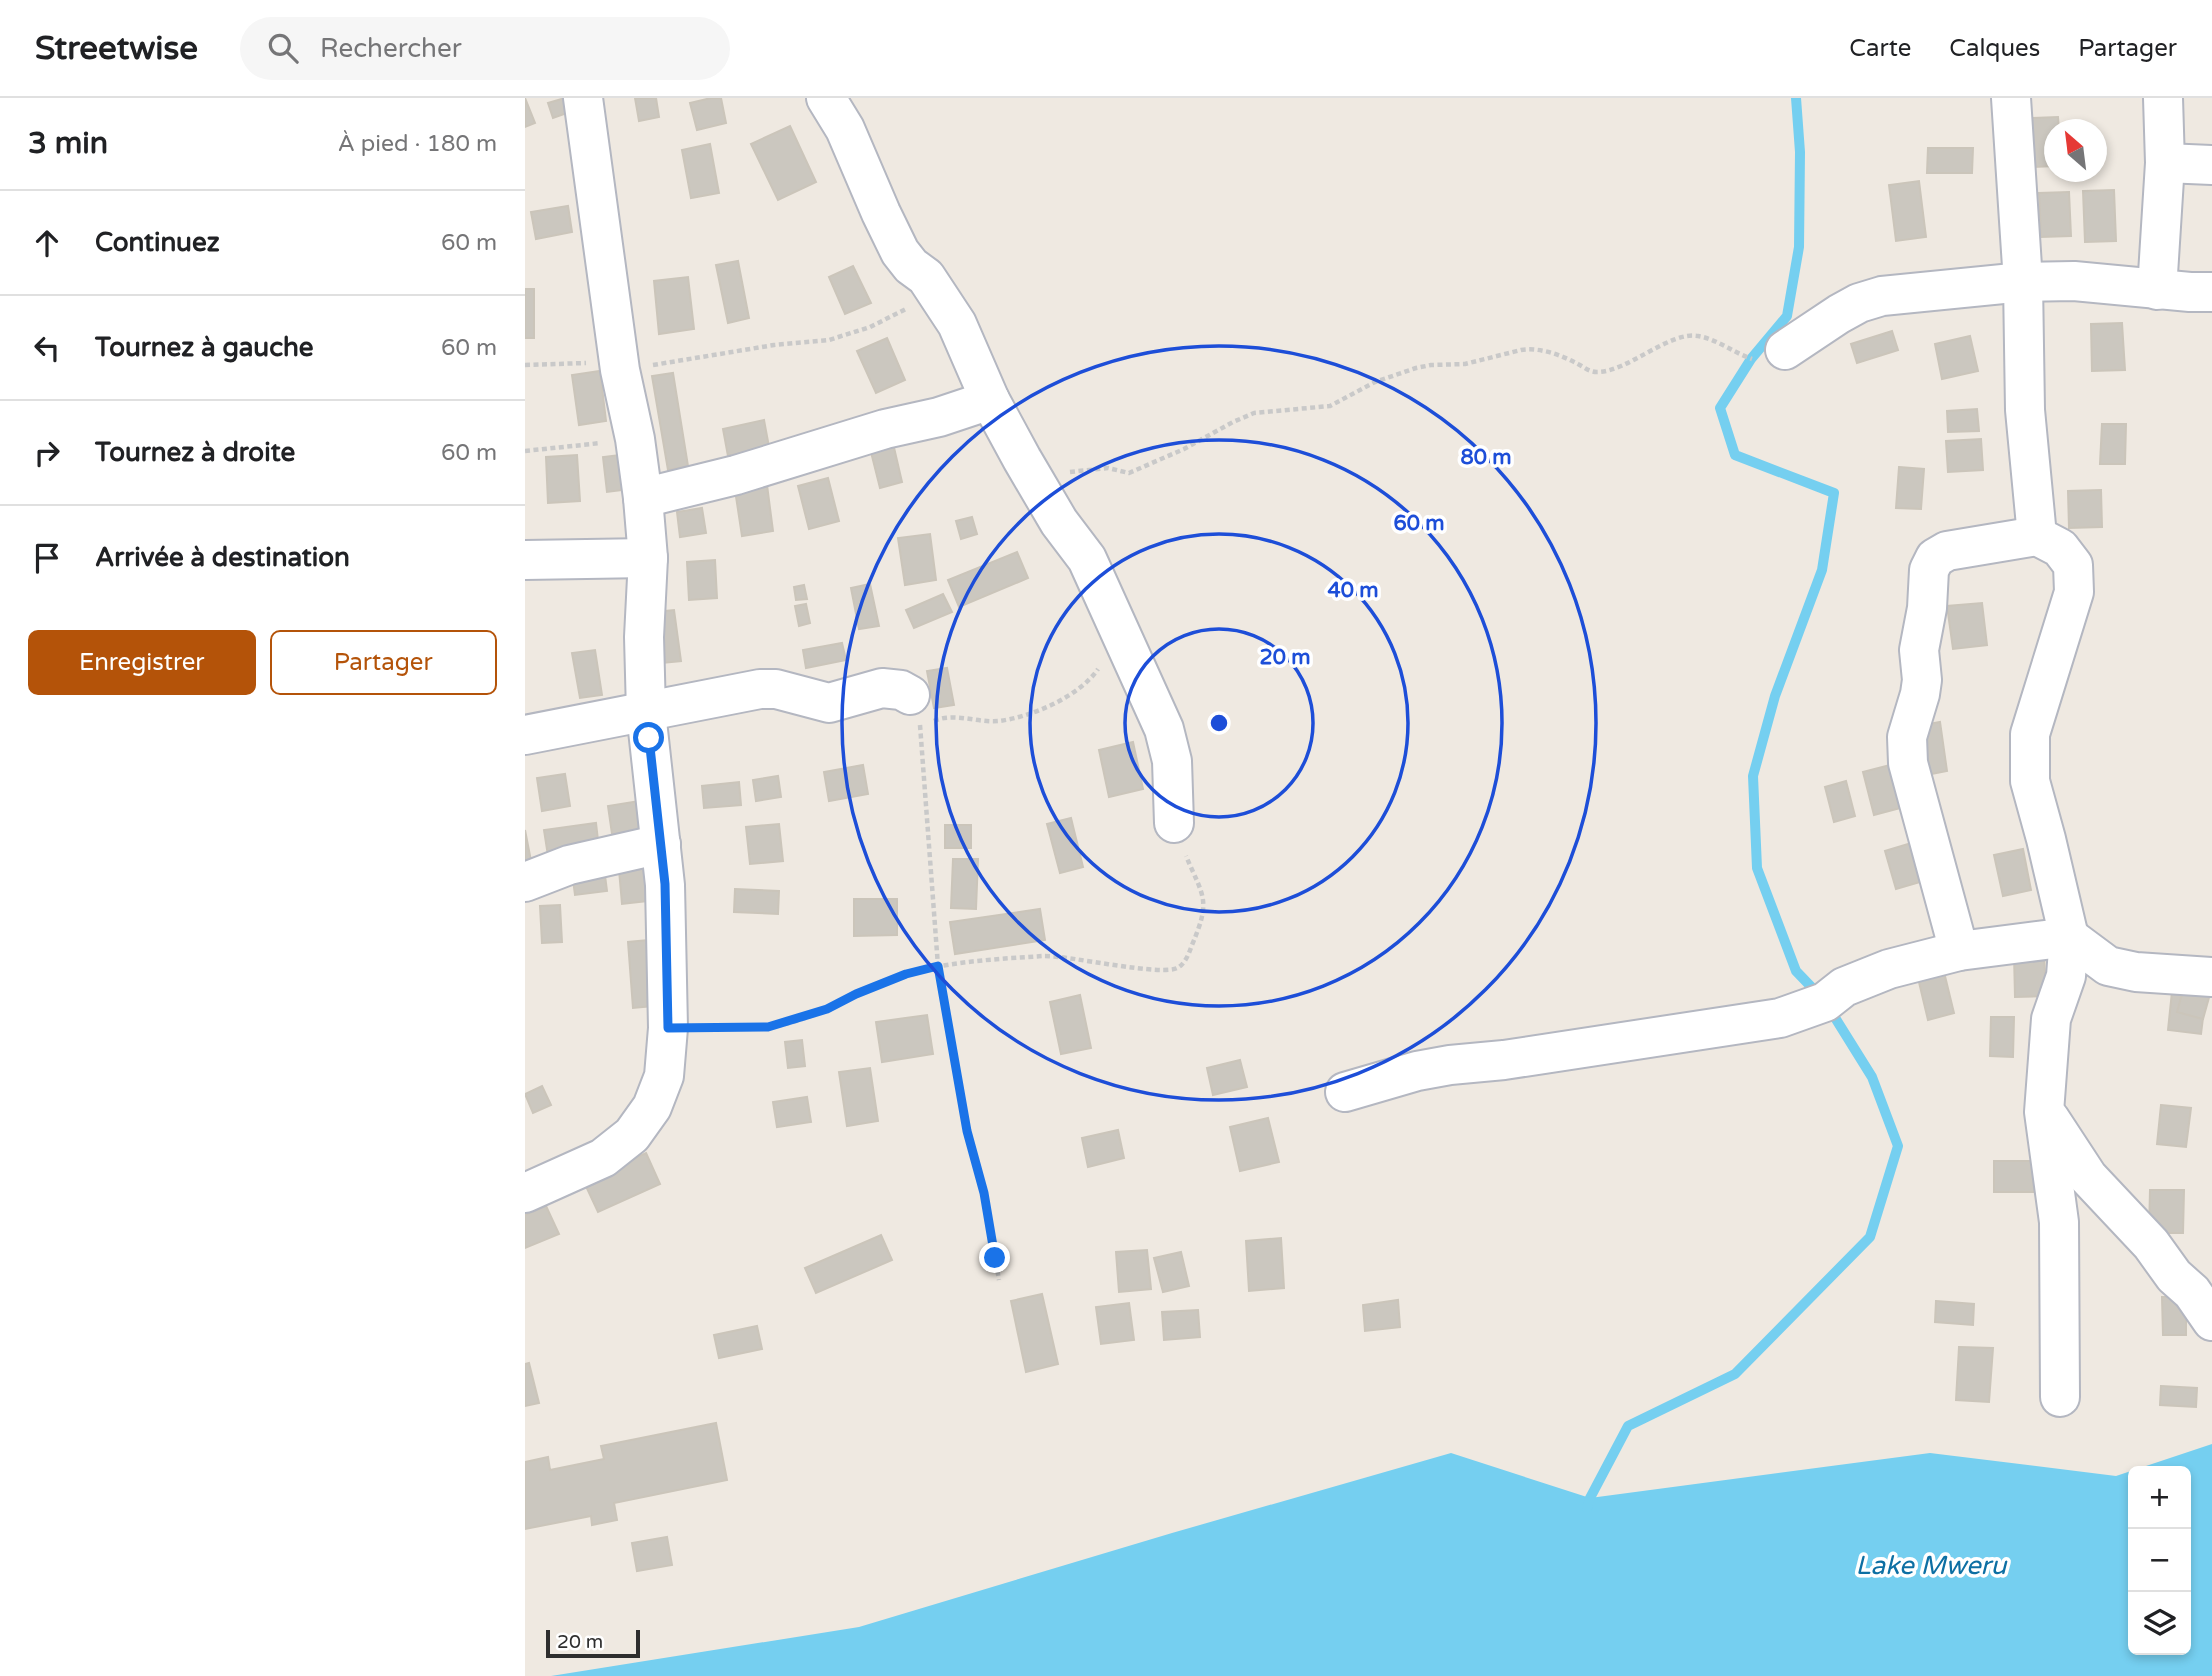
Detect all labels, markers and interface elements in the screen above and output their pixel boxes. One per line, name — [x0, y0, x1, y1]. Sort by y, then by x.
search box — [240, 17, 730, 80]
text: Streetwise — [35, 29, 198, 68]
icon: search — [264, 29, 302, 67]
text: Rechercher — [320, 33, 462, 64]
text: Carte — [1849, 34, 1911, 63]
text: Calques — [1949, 34, 2040, 63]
text: Partager — [2078, 34, 2177, 63]
north arrow — [2044, 119, 2107, 182]
text: 3 min — [28, 125, 108, 162]
text: À pied · 180 m — [338, 130, 497, 158]
icon: ahead — [28, 224, 66, 262]
text: Continuez — [95, 227, 220, 258]
text: 60 m — [441, 229, 497, 257]
icon: left — [28, 329, 66, 367]
text: Tournez à gauche — [95, 332, 314, 363]
text: 60 m — [441, 334, 497, 362]
icon: right — [28, 434, 66, 472]
text: Tournez à droite — [95, 437, 295, 468]
text: 60 m — [441, 439, 497, 467]
text: 80 m — [1460, 445, 1512, 470]
text: 60 m — [1393, 511, 1445, 536]
icon: arrive — [28, 539, 66, 577]
text: Arrivée à destination — [95, 542, 350, 573]
text: 40 m — [1327, 578, 1379, 603]
button: Enregistrer — [28, 630, 256, 695]
button: Partager — [270, 630, 497, 695]
text: 20 m — [1259, 645, 1311, 670]
centre of rings — [1207, 711, 1231, 735]
route start — [633, 722, 664, 753]
route end — [979, 1242, 1010, 1273]
map controls — [2128, 1466, 2191, 1655]
button: + — [2128, 1466, 2191, 1529]
button: − — [2128, 1529, 2191, 1592]
water label: Lake Mweru — [1856, 1550, 2008, 1581]
button: layers — [2128, 1592, 2191, 1655]
scale bar — [546, 1627, 641, 1659]
text: 20 m — [557, 1631, 603, 1653]

